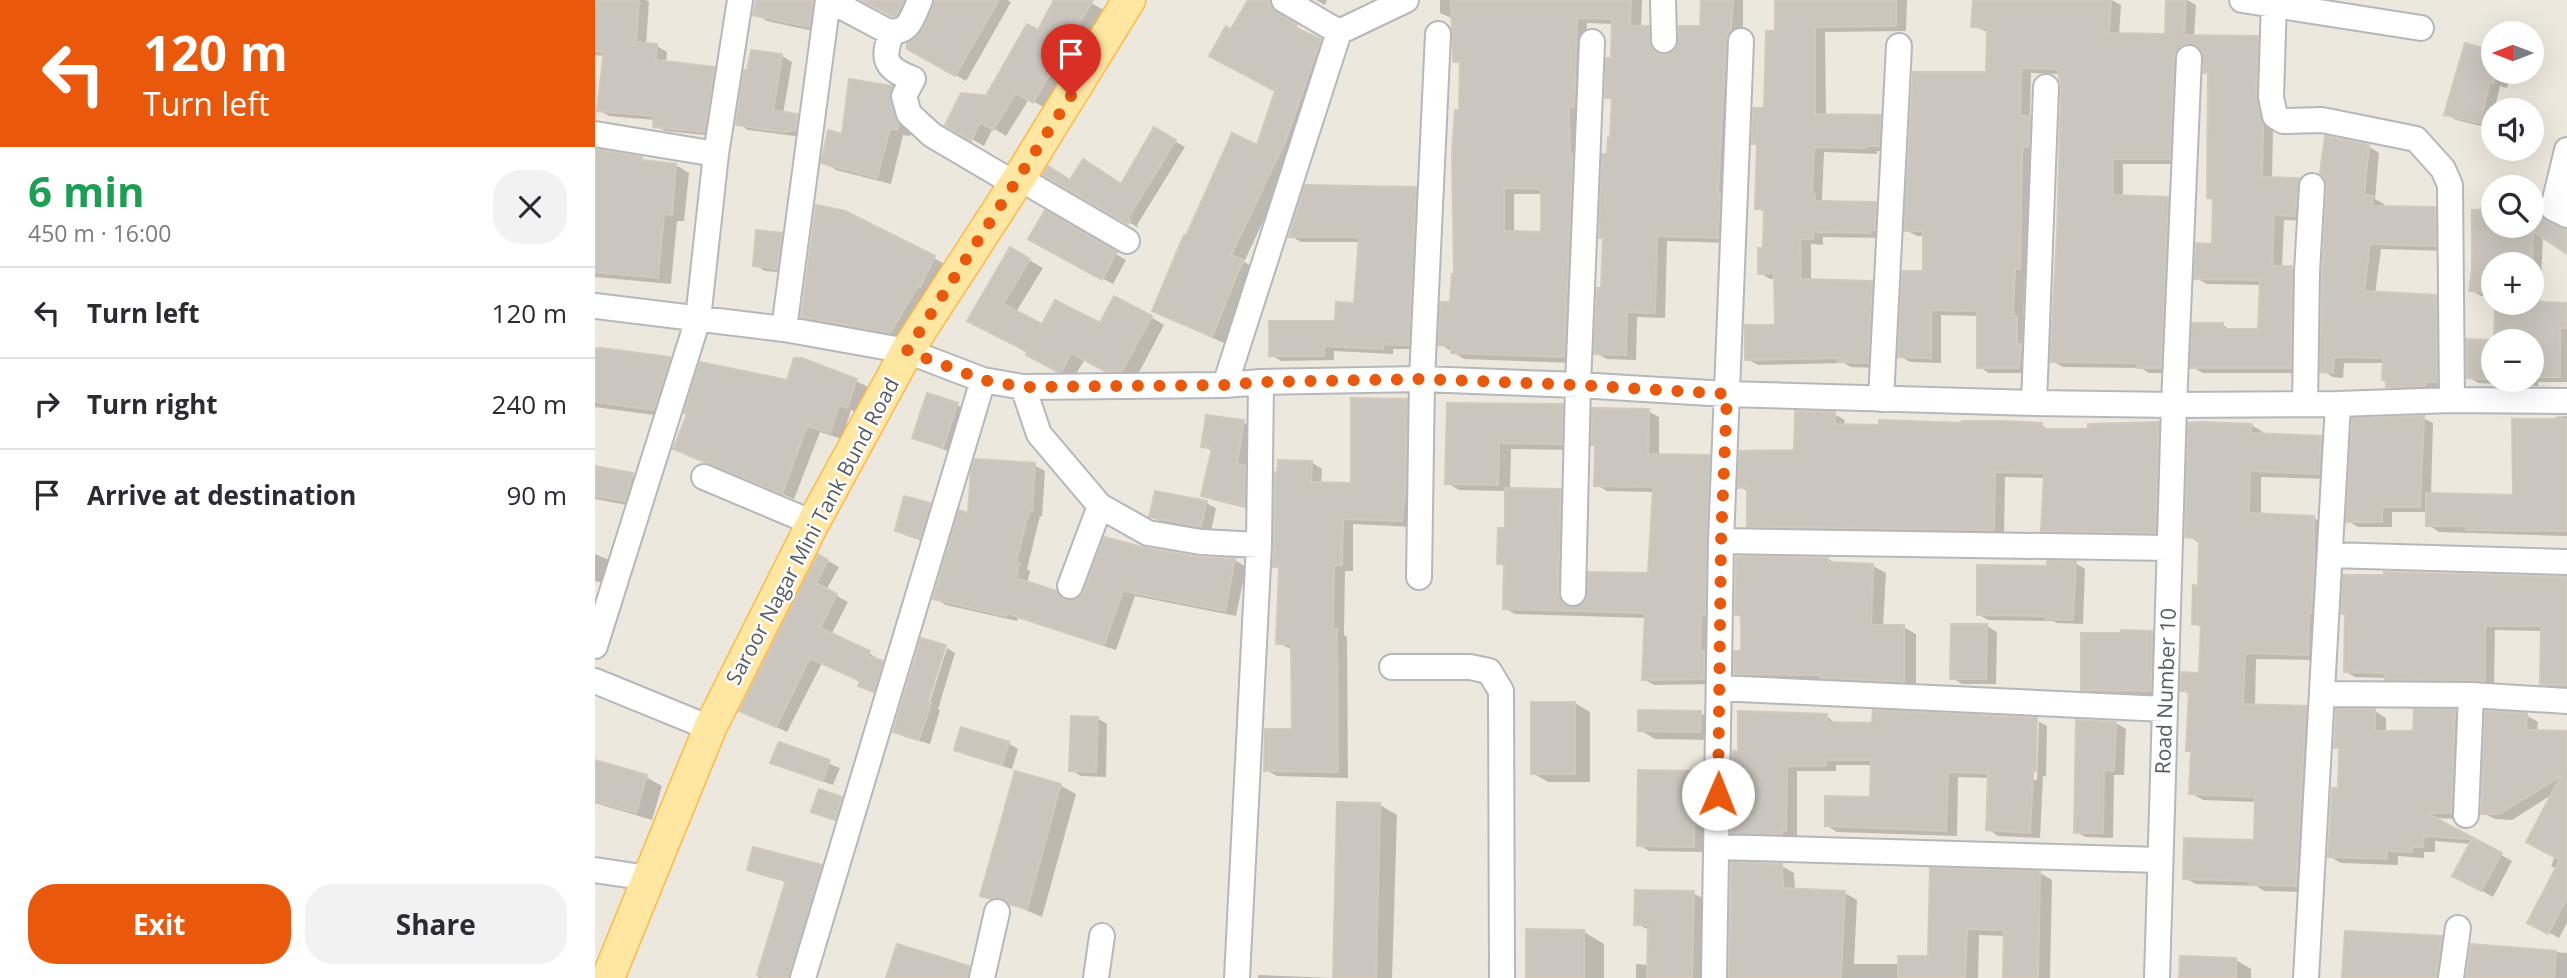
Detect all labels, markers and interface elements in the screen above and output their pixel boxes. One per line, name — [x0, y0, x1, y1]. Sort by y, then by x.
text: 120 m — [143, 19, 288, 85]
north arrow — [2481, 21, 2545, 84]
map controls — [2481, 21, 2544, 392]
pin — [1041, 24, 1101, 96]
icon: left — [28, 28, 119, 119]
icon: arrive — [1052, 35, 1090, 73]
text: Turn left — [143, 82, 269, 125]
button: sound — [2481, 98, 2544, 161]
text: 6 min — [28, 162, 145, 219]
button: close — [493, 170, 567, 244]
button: search — [2481, 175, 2544, 238]
text: 450 m · 16:00 — [28, 217, 171, 249]
button: + — [2481, 252, 2544, 315]
icon: left — [28, 294, 66, 332]
text: Turn left — [87, 295, 199, 331]
text: 120 m — [492, 295, 567, 331]
button: − — [2481, 329, 2544, 392]
street label: Saroor Nagar Mini Tank Bund Road — [719, 373, 905, 689]
icon: right — [28, 385, 66, 423]
text: Turn right — [87, 386, 218, 422]
text: 240 m — [492, 386, 567, 422]
icon: arrive — [28, 476, 66, 514]
text: Arrive at destination — [87, 477, 356, 513]
text: 90 m — [506, 477, 567, 513]
street label: Road Number 10 — [2148, 607, 2182, 775]
position arrow — [1681, 757, 1755, 831]
button: Exit — [28, 884, 291, 964]
button: Share — [305, 884, 567, 964]

